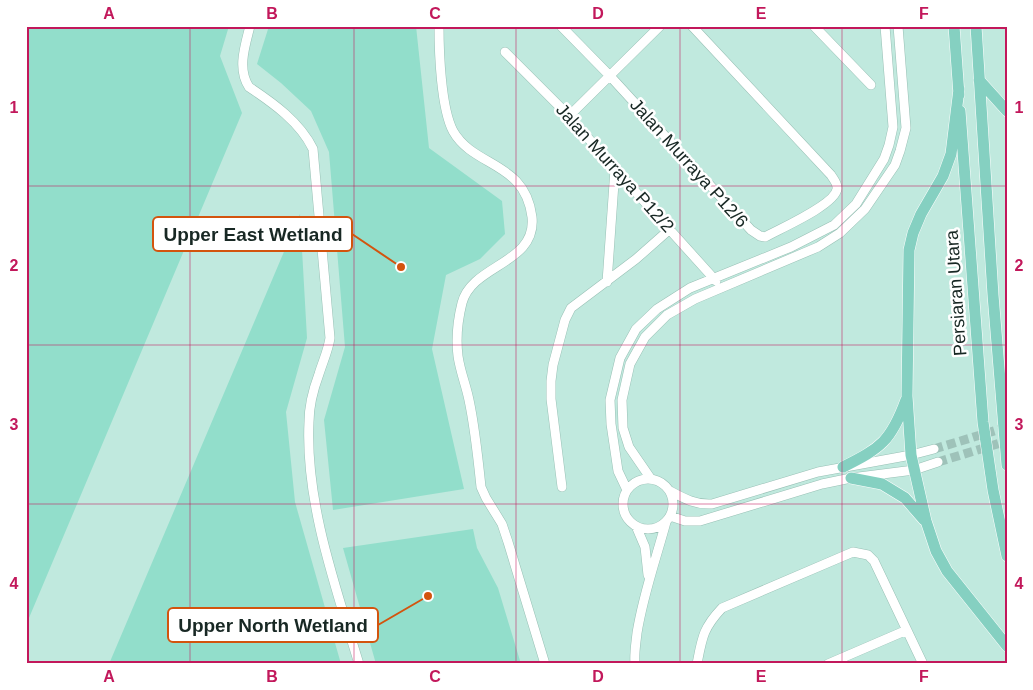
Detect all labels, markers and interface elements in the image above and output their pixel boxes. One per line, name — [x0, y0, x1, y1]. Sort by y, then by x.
text: A — [103, 5, 115, 22]
text: B — [266, 5, 278, 22]
text: C — [429, 5, 441, 22]
text: D — [592, 5, 604, 22]
text: E — [756, 5, 767, 22]
text: F — [919, 5, 929, 22]
street label: Jalan Murraya P12/6 — [626, 95, 752, 231]
text: 1 — [10, 99, 19, 116]
text: 1 — [1015, 99, 1024, 116]
street label: Jalan Murraya P12/2 — [552, 100, 678, 236]
callout: Upper East Wetland — [153, 217, 352, 251]
text: Upper East Wetland — [163, 224, 343, 245]
street label: Persiaran Utara — [942, 228, 970, 357]
text: 2 — [10, 257, 19, 274]
text: 2 — [1015, 257, 1024, 274]
text: 3 — [10, 416, 19, 433]
text: 3 — [1015, 416, 1024, 433]
text: 4 — [10, 575, 19, 592]
text: 4 — [1015, 575, 1024, 592]
callout: Upper North Wetland — [168, 608, 378, 642]
text: Upper North Wetland — [178, 615, 368, 636]
text: A — [103, 668, 115, 685]
text: B — [266, 668, 278, 685]
text: C — [429, 668, 441, 685]
text: D — [592, 668, 604, 685]
text: E — [756, 668, 767, 685]
text: F — [919, 668, 929, 685]

